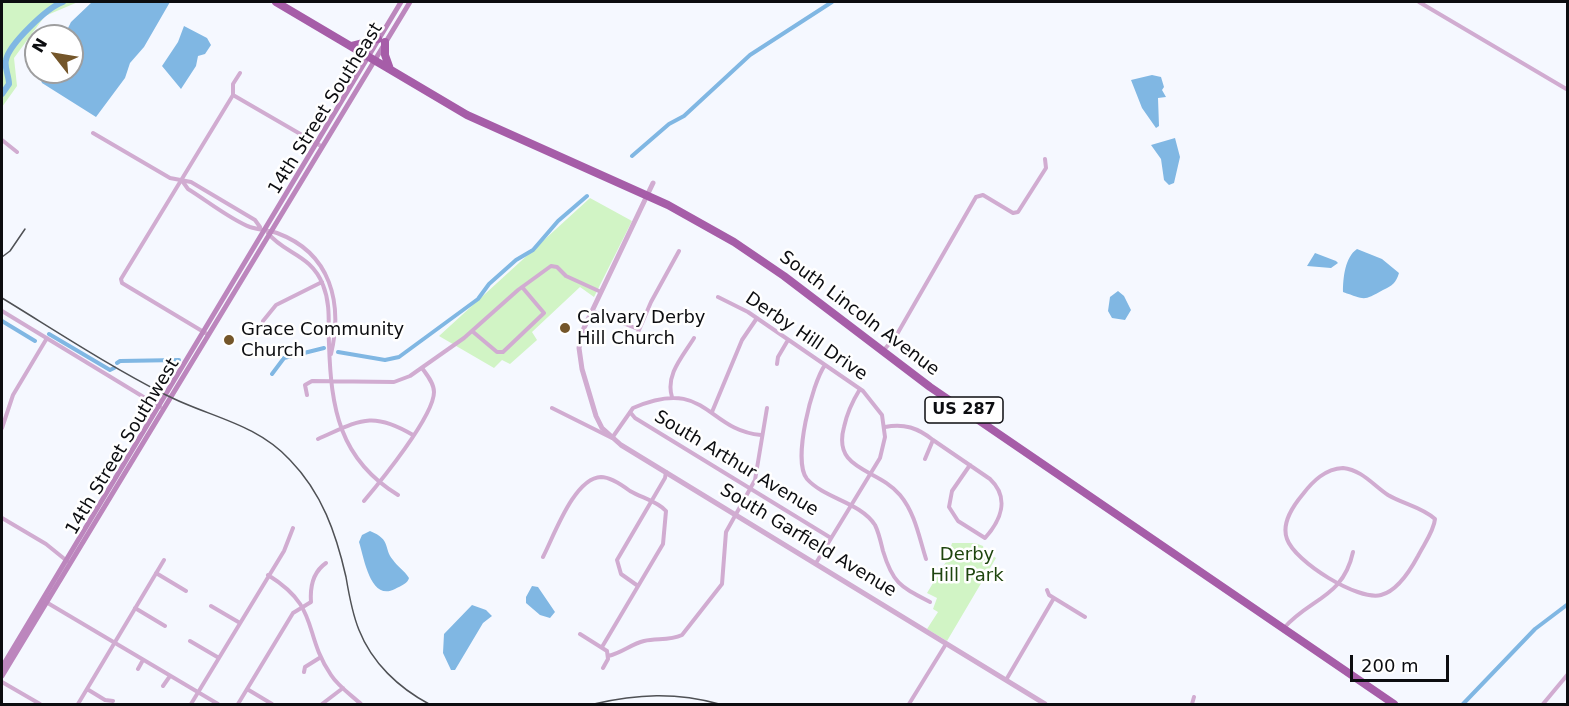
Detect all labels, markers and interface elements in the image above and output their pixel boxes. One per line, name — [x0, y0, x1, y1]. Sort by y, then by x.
street label: 14th Street Southeast — [264, 19, 388, 199]
north arrow — [24, 24, 84, 84]
text: N — [28, 35, 51, 56]
street label: South Lincoln Avenue — [775, 247, 943, 381]
street label: Derby Hill Drive — [741, 288, 871, 386]
place label: Calvary Derby Hill Church — [577, 307, 705, 350]
place label: Grace Community Church — [241, 319, 404, 362]
marker: Calvary Derby Hill Church — [558, 321, 572, 335]
marker: Grace Community Church — [222, 333, 236, 347]
street label: 14th Street Southwest — [62, 355, 184, 539]
road number: US 287 — [925, 397, 1003, 423]
street label: South Arthur Avenue — [650, 406, 822, 522]
street label: South Garfield Avenue — [716, 480, 900, 602]
park label: Derby Hill Park — [930, 544, 1004, 586]
scale bar — [1353, 643, 1452, 681]
text: 200 m — [1361, 655, 1419, 676]

